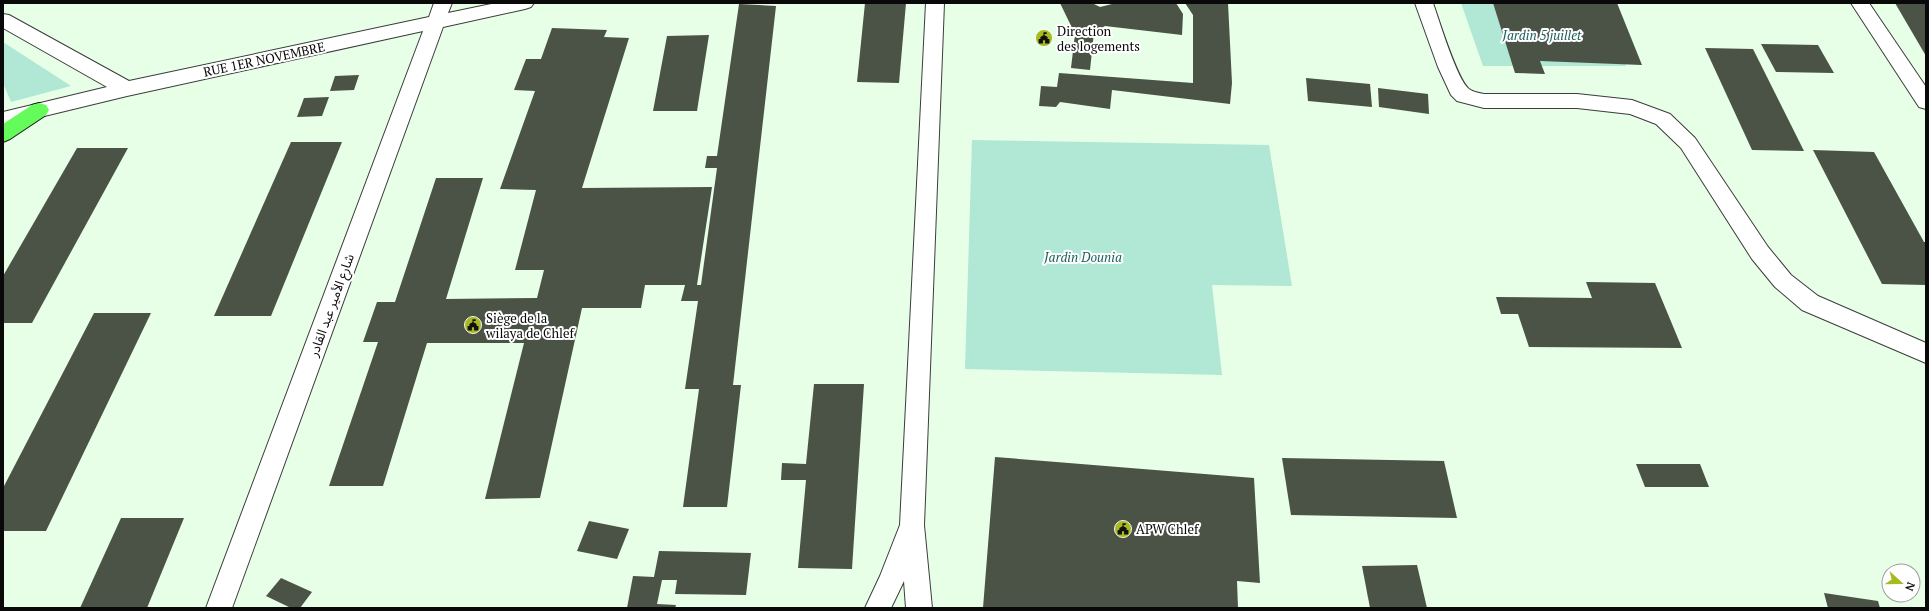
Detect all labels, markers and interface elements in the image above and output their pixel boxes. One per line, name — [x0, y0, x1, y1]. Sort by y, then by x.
place label: Direction des logements — [1057, 22, 1140, 55]
park label: Jardin 5 juillet — [1502, 26, 1582, 44]
public building icon: Direction des logements — [1034, 28, 1054, 48]
street label: RUE 1ER NOVEMBRE — [202, 37, 326, 81]
park label: Jardin Dounia — [1043, 248, 1122, 266]
street label: شارع الأمير عبد القادر — [304, 251, 360, 360]
place label: Siège de la wilaya de Chlef — [485, 309, 576, 342]
public building icon: Siège de la wilaya de Chlef — [463, 315, 483, 335]
public building icon: APW Chlef — [1113, 519, 1133, 539]
place label: APW Chlef — [1136, 520, 1200, 538]
north arrow — [1881, 563, 1921, 603]
text: N — [1902, 580, 1918, 594]

